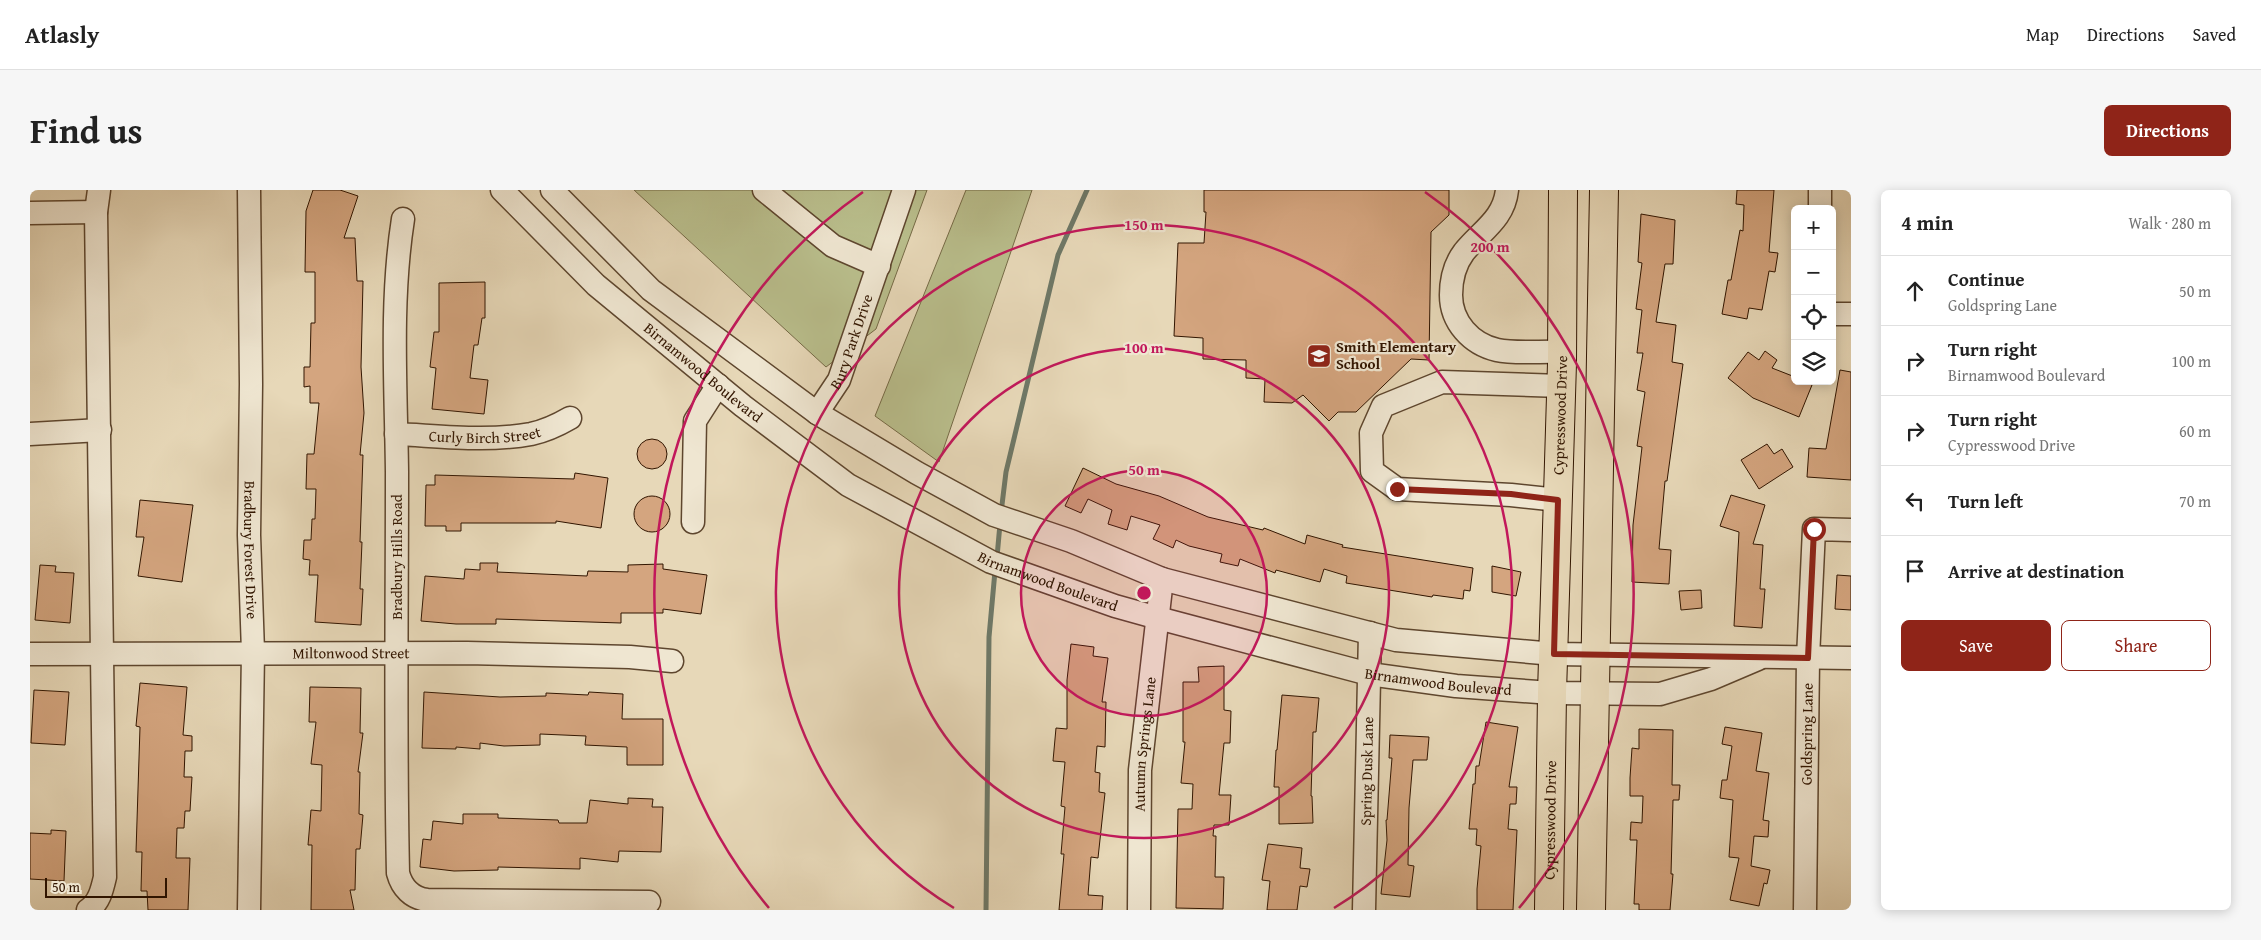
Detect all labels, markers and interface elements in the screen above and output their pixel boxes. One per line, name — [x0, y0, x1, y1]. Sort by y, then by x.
text: Atlasly — [25, 17, 99, 52]
text: Map — [2026, 21, 2059, 48]
text: Directions — [2087, 21, 2164, 48]
text: Saved — [2192, 21, 2236, 48]
text: Find us — [30, 105, 143, 156]
button: Directions — [2104, 105, 2231, 156]
map controls — [1791, 205, 1836, 385]
button: + — [1791, 205, 1836, 250]
text: 4 min — [1901, 207, 1953, 238]
text: Walk · 280 m — [2128, 211, 2211, 235]
text: 150 m — [1124, 214, 1164, 235]
text: 200 m — [1470, 236, 1510, 257]
button: − — [1791, 250, 1836, 295]
text: Continue — [1948, 265, 2025, 293]
icon: ahead — [1901, 277, 1929, 305]
text: 50 m — [2179, 279, 2211, 303]
street label: Bury Park Drive — [825, 291, 878, 393]
text: Goldspring Lane — [1948, 293, 2057, 317]
button: locate — [1791, 295, 1836, 340]
street label: Birnamwood Boulevard — [639, 318, 767, 427]
text: Turn right — [1948, 335, 2037, 363]
place label: Smith Elementary School — [1336, 336, 1457, 374]
text: 100 m — [1124, 337, 1164, 358]
button: layers — [1791, 340, 1836, 385]
school or university icon: Smith Elementary School — [1306, 343, 1332, 369]
icon: right — [1901, 347, 1929, 375]
text: 100 m — [2171, 349, 2211, 373]
street label: Cypresswood Drive — [1548, 355, 1572, 475]
text: Birnamwood Boulevard — [1948, 363, 2105, 387]
text: Turn right — [1948, 405, 2037, 433]
icon: right — [1901, 417, 1929, 445]
text: 60 m — [2179, 419, 2211, 443]
street label: Curly Birch Street — [428, 421, 544, 448]
text: Cypresswood Drive — [1948, 433, 2075, 457]
text: 50 m — [1128, 459, 1160, 480]
route end — [1386, 478, 1409, 501]
street label: Bradbury Forest Drive — [239, 481, 263, 619]
icon: left — [1901, 487, 1929, 515]
text: Turn left — [1948, 487, 2023, 515]
text: 70 m — [2179, 489, 2211, 513]
street label: Bradbury Hills Road — [386, 494, 407, 620]
route start — [1803, 518, 1826, 541]
street label: Birnamwood Boulevard — [974, 546, 1121, 616]
icon: arrive — [1901, 557, 1929, 585]
text: Arrive at destination — [1948, 557, 2124, 585]
centre of rings — [1135, 584, 1153, 602]
button: Save — [1901, 620, 2051, 671]
button: Share — [2061, 620, 2211, 671]
street label: Miltonwood Street — [292, 642, 410, 663]
street label: Birnamwood Boulevard — [1363, 663, 1512, 700]
street label: Autumn Springs Lane — [1129, 676, 1161, 812]
street label: Goldspring Lane — [1795, 683, 1818, 785]
street label: Spring Dusk Lane — [1355, 716, 1378, 826]
street label: Cypresswood Drive — [1538, 760, 1561, 880]
scale bar — [45, 875, 168, 898]
text: 50 m — [52, 877, 80, 897]

